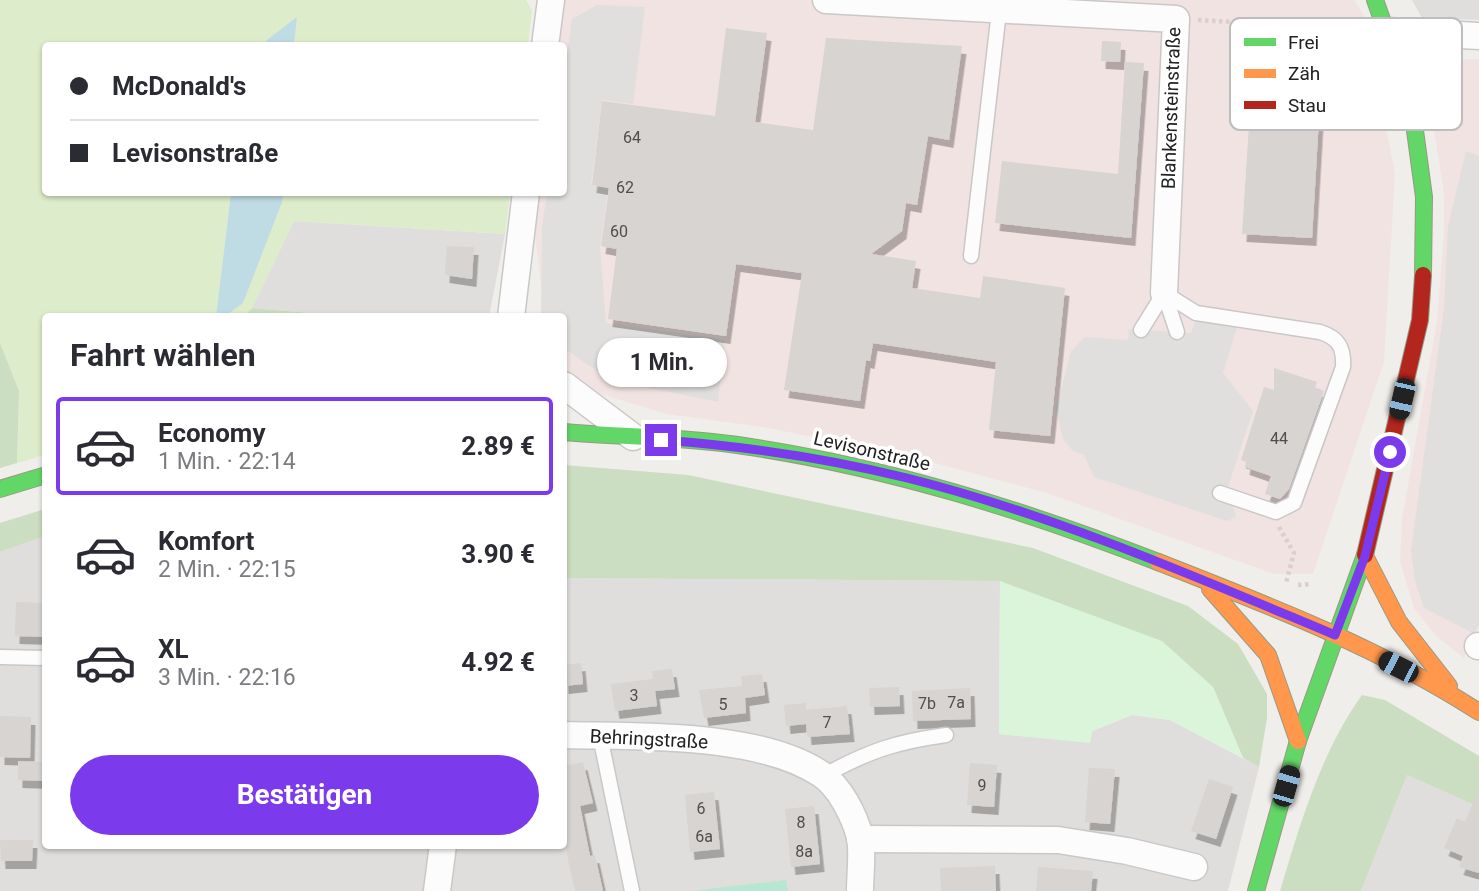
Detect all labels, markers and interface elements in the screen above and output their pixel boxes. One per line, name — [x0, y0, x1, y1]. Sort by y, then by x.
legend — [1230, 18, 1462, 130]
street label: Blankensteinstraße — [1157, 26, 1185, 190]
text: Frei — [1288, 31, 1319, 54]
text: Zäh — [1288, 62, 1320, 85]
text: McDonald's — [112, 71, 246, 101]
text: Stau — [1288, 94, 1326, 117]
house number: 64 — [623, 128, 641, 147]
text: Levisonstraße — [112, 138, 278, 168]
house number: 62 — [616, 178, 634, 197]
house number: 60 — [610, 222, 628, 241]
text: Fahrt wählen — [70, 336, 256, 374]
callout: 1 Min. — [596, 338, 726, 388]
text: 1 Min. — [630, 349, 694, 376]
car — [1388, 376, 1417, 422]
icon: car — [74, 415, 137, 478]
text: Economy — [158, 418, 265, 448]
route end — [645, 424, 677, 456]
street label: Levisonstraße — [811, 426, 933, 476]
house number: 44 — [1270, 429, 1288, 448]
text: 2.89 € — [461, 431, 535, 461]
route start — [1374, 436, 1406, 468]
text: 1 Min. · 22:14 — [158, 448, 296, 475]
icon: car — [74, 523, 137, 586]
text: Komfort — [158, 526, 254, 556]
text: 3.90 € — [461, 539, 535, 569]
text: 2 Min. · 22:15 — [158, 556, 296, 583]
icon: car — [74, 631, 137, 694]
text: XL — [158, 634, 189, 664]
text: 4.92 € — [461, 647, 535, 677]
car — [1375, 648, 1422, 686]
text: 3 Min. · 22:16 — [158, 664, 296, 691]
house number: 3 — [630, 686, 639, 705]
house number: 7a — [947, 693, 965, 712]
house number: 7b — [918, 694, 936, 713]
house number: 5 — [719, 695, 728, 714]
house number: 7 — [823, 713, 832, 732]
street label: Behringstraße — [589, 724, 709, 754]
button: Bestätigen — [70, 755, 539, 835]
car — [1271, 763, 1302, 809]
house number: 9 — [978, 776, 987, 795]
house number: 6 — [697, 799, 706, 818]
house number: 8 — [797, 813, 806, 832]
house number: 6a — [695, 827, 713, 846]
house number: 8a — [795, 842, 813, 861]

